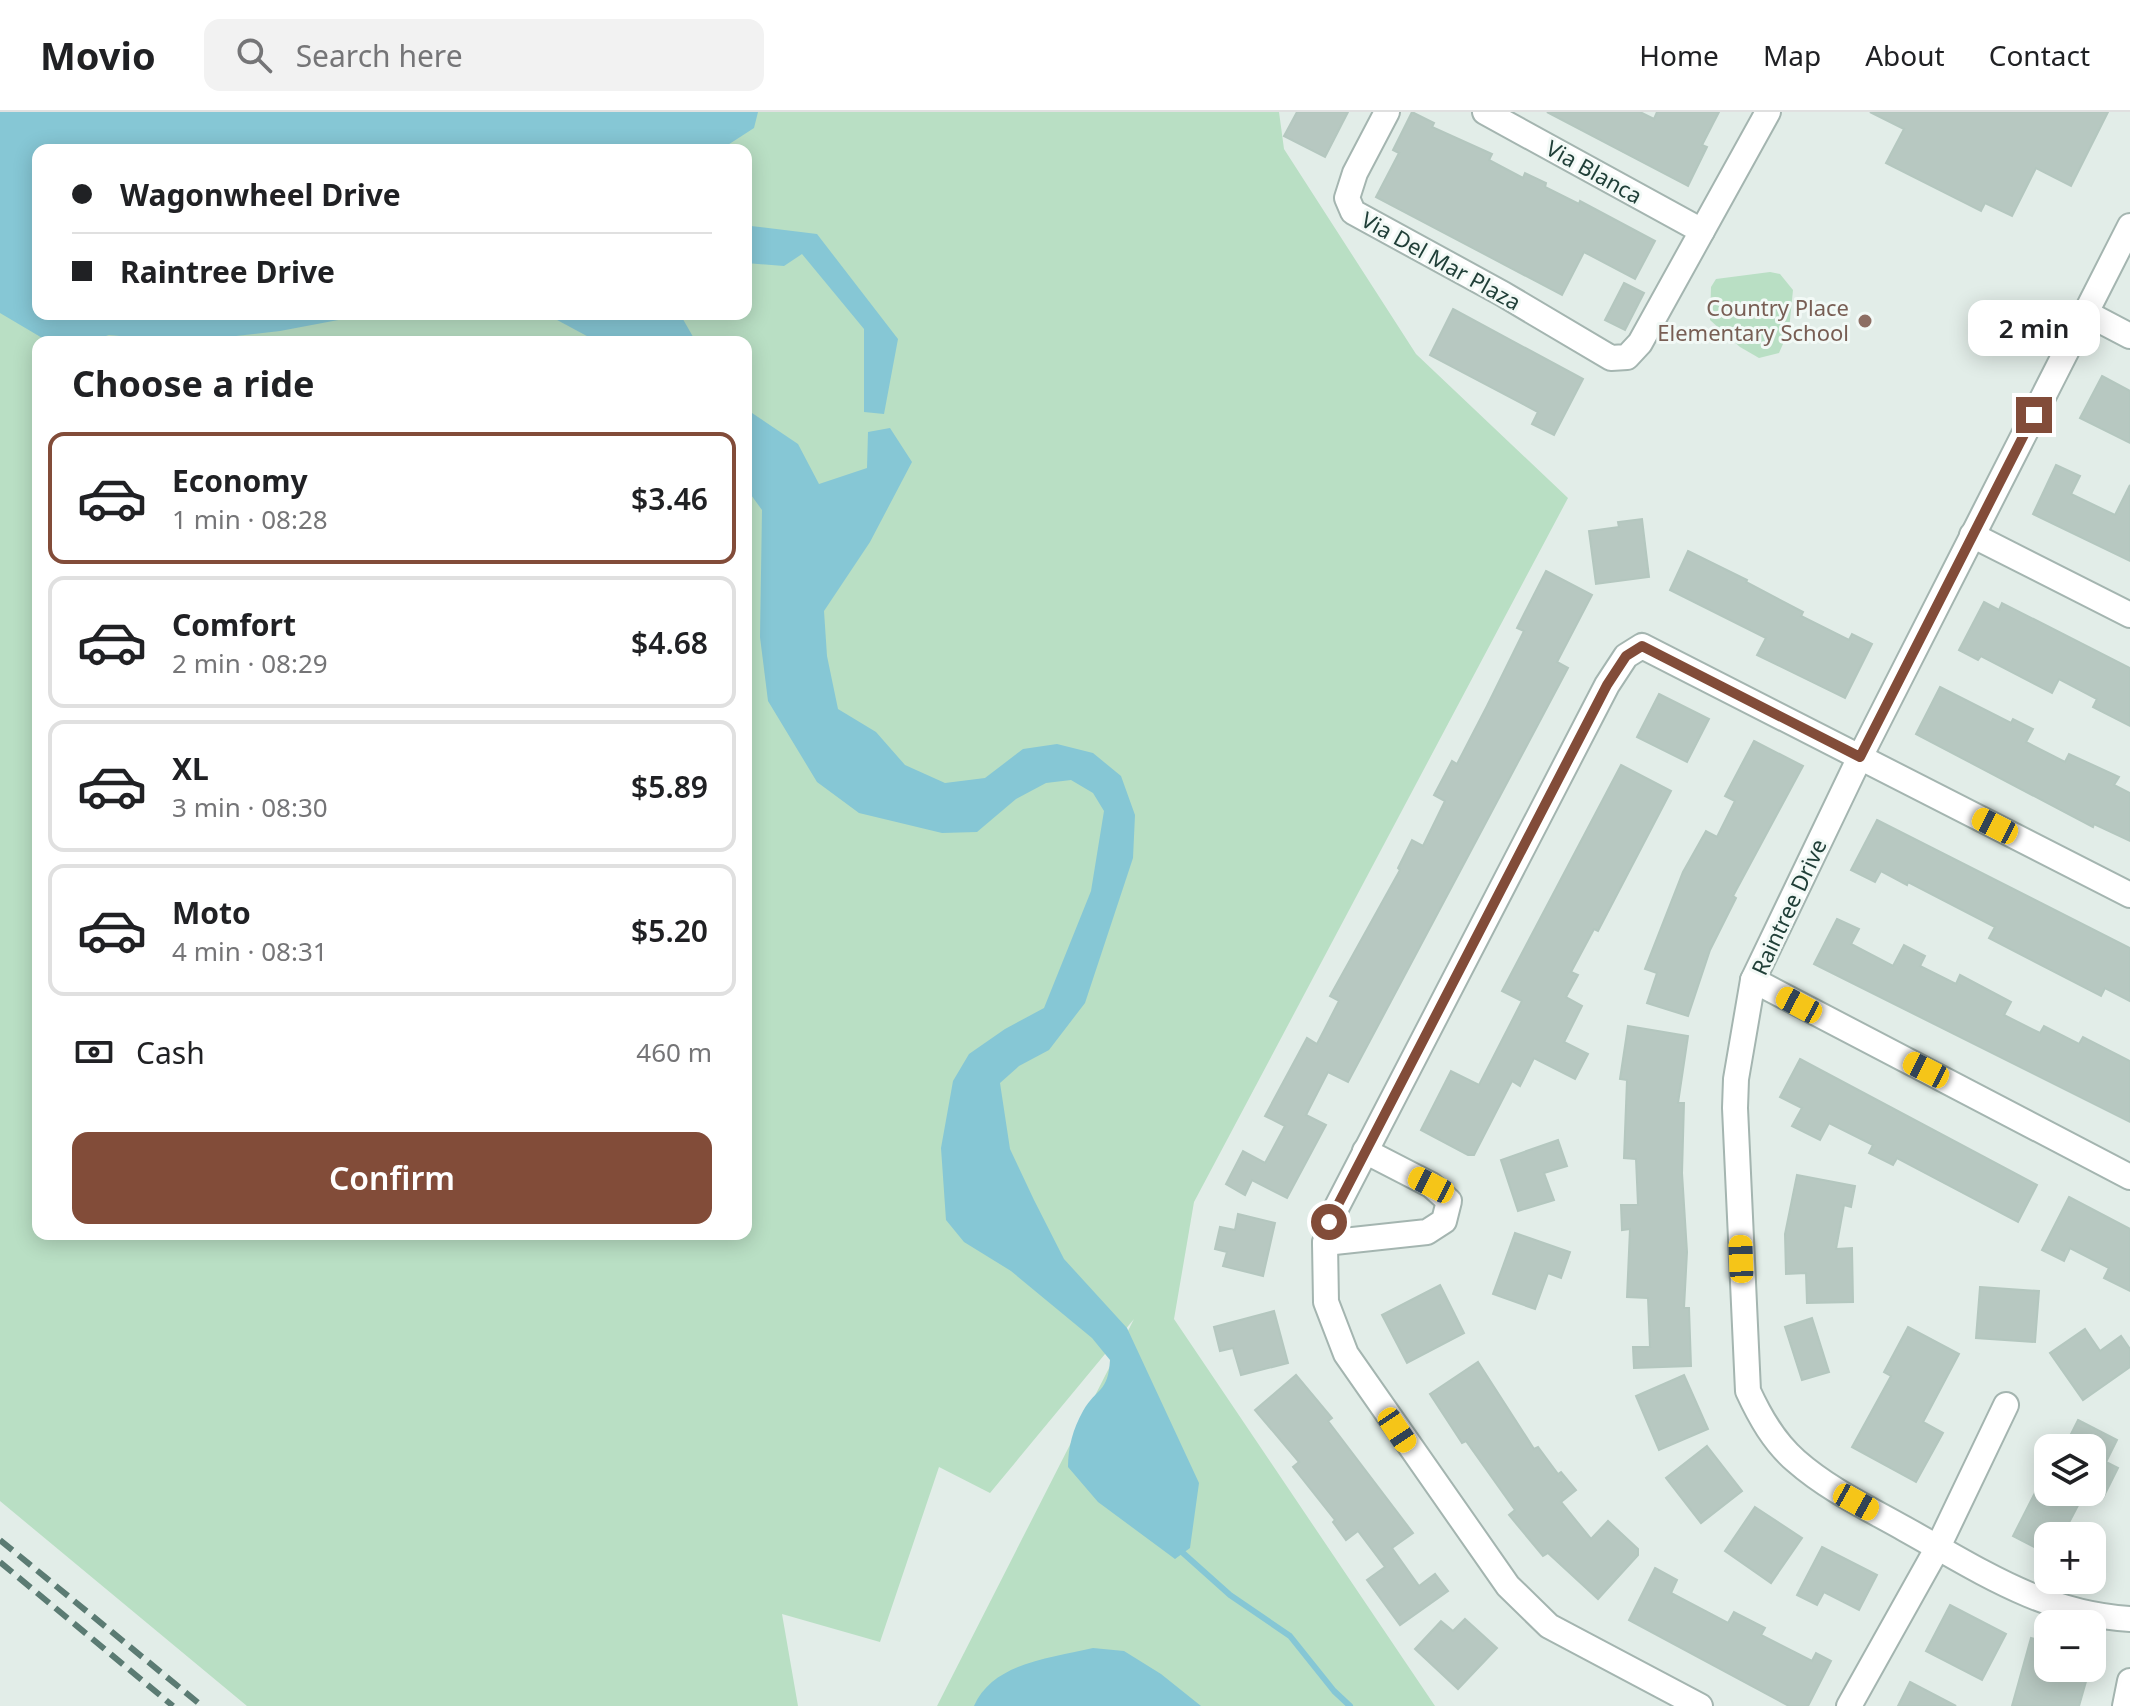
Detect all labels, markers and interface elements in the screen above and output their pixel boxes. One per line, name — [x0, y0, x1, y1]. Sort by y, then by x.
search box — [204, 19, 764, 91]
text: Movio — [40, 29, 156, 81]
icon: search — [232, 33, 276, 77]
text: Search here — [296, 35, 463, 76]
text: Home — [1639, 36, 1719, 74]
text: Map — [1763, 36, 1821, 74]
text: About — [1865, 36, 1945, 74]
text: Contact — [1989, 36, 2090, 74]
street label: Via Blanca — [1541, 132, 1648, 210]
text: Wagonwheel Drive — [120, 174, 401, 215]
street label: Via Del Mar Plaza — [1356, 204, 1527, 316]
text: Raintree Drive — [120, 251, 335, 292]
place label: Country Place Elementary School — [1657, 292, 1849, 347]
callout: 2 min — [1968, 299, 2100, 355]
text: 2 min — [1999, 310, 2069, 346]
marker: Country Place Elementary School — [1856, 312, 1874, 330]
text: Choose a ride — [72, 359, 314, 408]
route end — [2016, 397, 2052, 433]
text: Economy — [172, 460, 308, 501]
icon: car — [76, 462, 148, 534]
text: $3.46 — [631, 478, 708, 519]
text: 1 min · 08:28 — [172, 501, 328, 537]
text: Comfort — [172, 604, 296, 645]
icon: car — [76, 606, 148, 678]
text: $4.68 — [631, 622, 708, 663]
text: 2 min · 08:29 — [172, 645, 328, 681]
text: XL — [172, 748, 209, 789]
icon: car — [76, 750, 148, 822]
text: $5.89 — [631, 766, 708, 807]
text: 3 min · 08:30 — [172, 789, 328, 825]
car — [1968, 804, 2022, 848]
street label: Raintree Drive — [1743, 834, 1833, 979]
text: Moto — [172, 892, 251, 933]
icon: car — [76, 894, 148, 966]
text: $5.20 — [631, 910, 708, 951]
text: 4 min · 08:31 — [172, 933, 328, 969]
car — [1772, 983, 1826, 1027]
icon: cash — [72, 1030, 116, 1074]
text: Cash — [136, 1032, 205, 1073]
text: 460 m — [636, 1034, 712, 1070]
car — [1899, 1048, 1953, 1092]
button: Confirm — [72, 1132, 712, 1224]
car — [1404, 1163, 1458, 1207]
route start — [1311, 1204, 1347, 1240]
car — [1728, 1235, 1754, 1283]
car — [1374, 1403, 1420, 1457]
map controls — [2034, 1434, 2106, 1682]
button: layers — [2034, 1434, 2106, 1506]
car — [1829, 1480, 1883, 1524]
button: + — [2034, 1522, 2106, 1594]
button: − — [2034, 1610, 2106, 1682]

